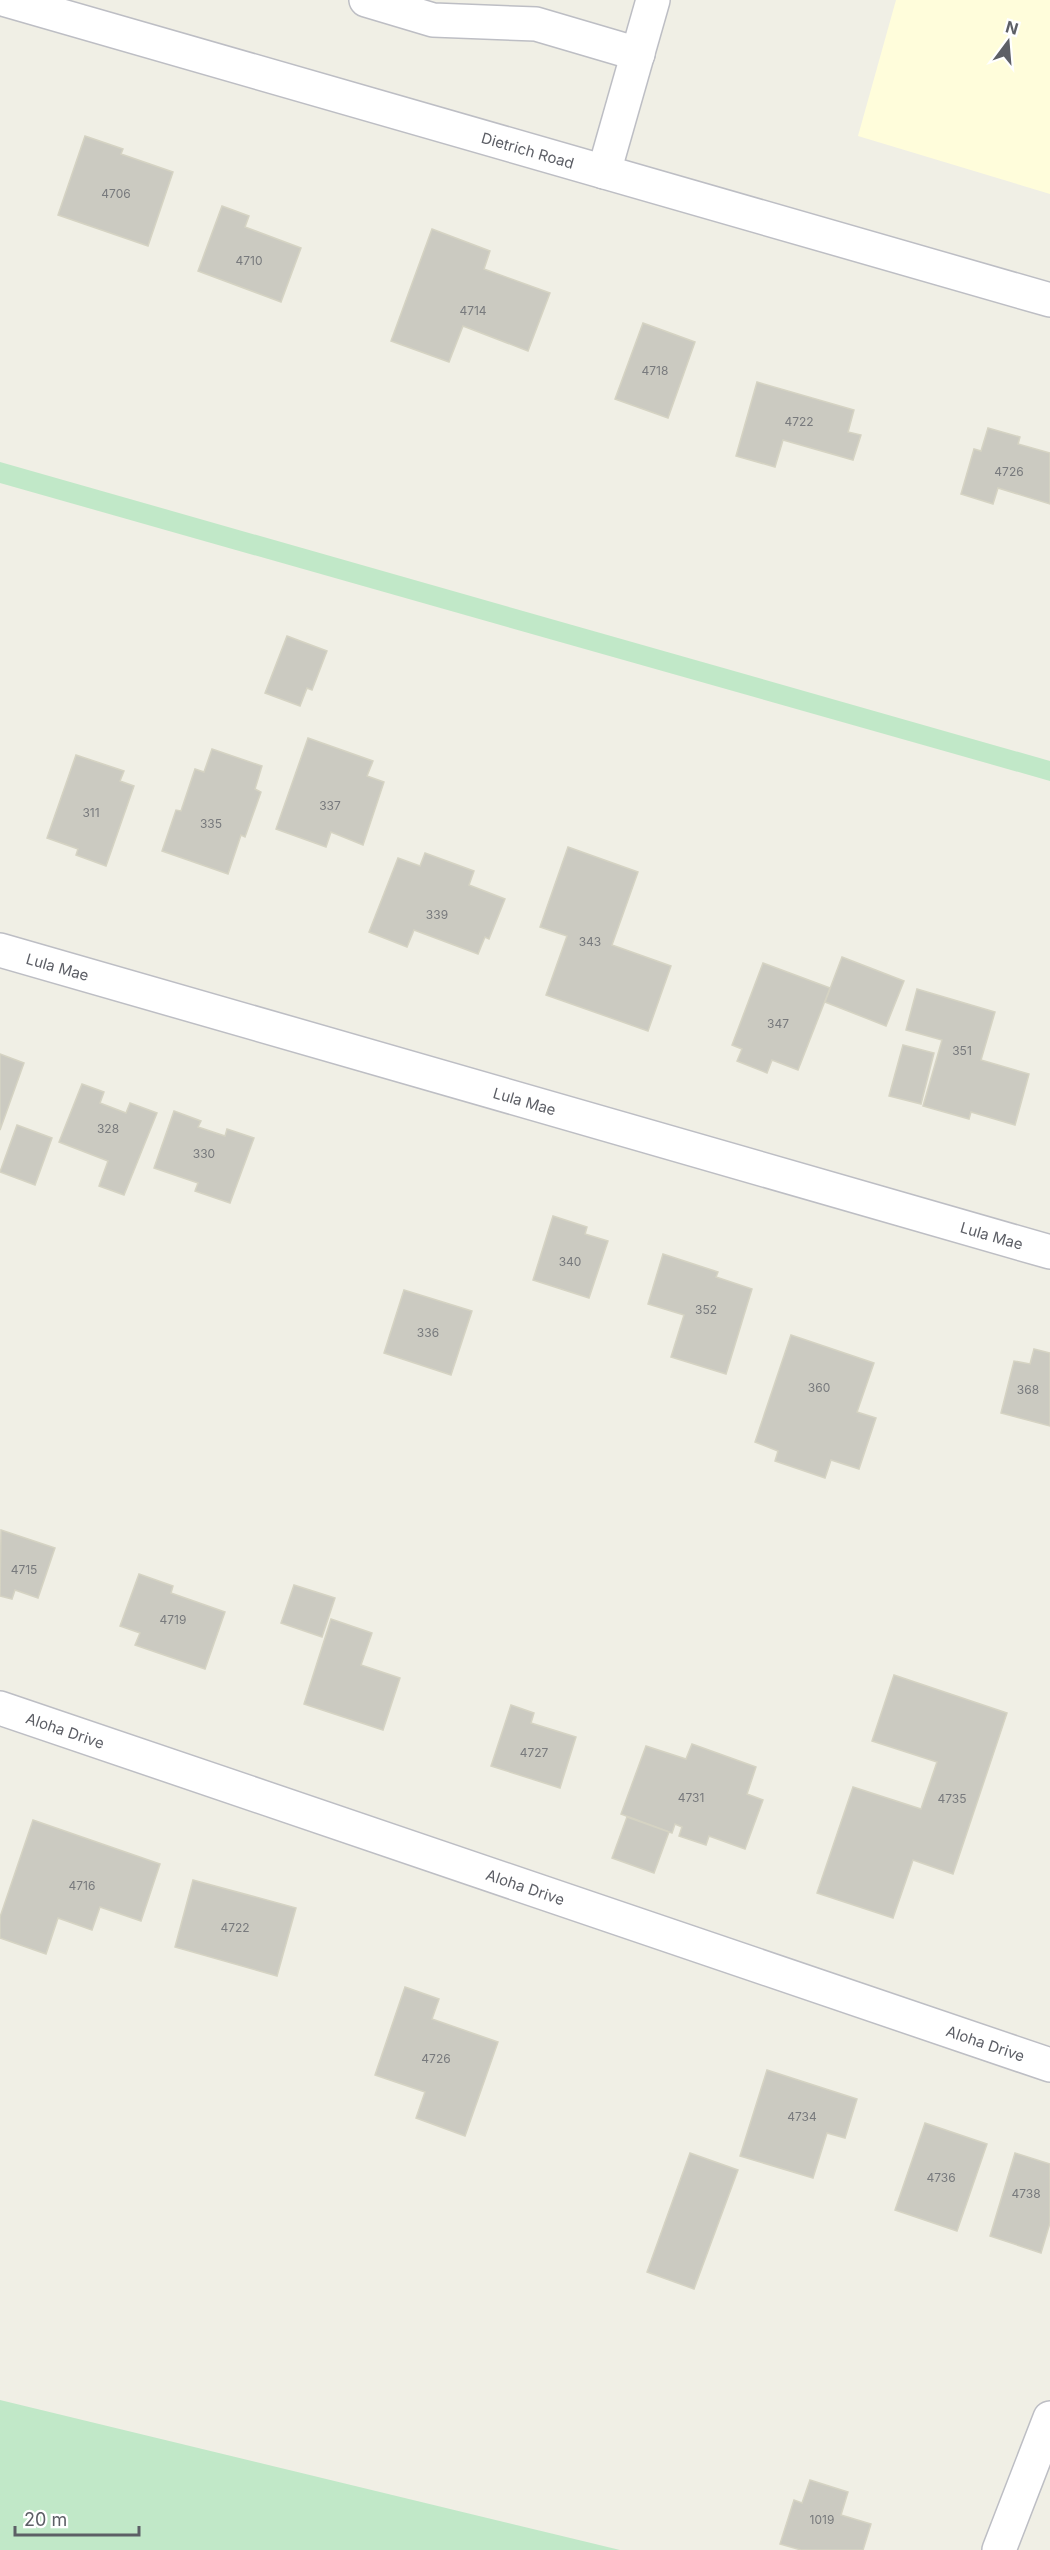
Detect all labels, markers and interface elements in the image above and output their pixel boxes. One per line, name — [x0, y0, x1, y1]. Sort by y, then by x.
north arrow — [978, 12, 1038, 72]
text: N — [1004, 16, 1021, 39]
street label: Dietrich Road — [479, 128, 576, 172]
house number: 4706 — [101, 186, 131, 201]
house number: 4710 — [236, 253, 263, 268]
house number: 4714 — [459, 303, 487, 318]
house number: 4718 — [642, 363, 668, 378]
house number: 4722 — [784, 414, 814, 429]
house number: 4726 — [994, 464, 1024, 479]
house number: 337 — [319, 798, 341, 813]
house number: 311 — [82, 805, 100, 820]
house number: 335 — [200, 816, 222, 831]
house number: 339 — [426, 907, 448, 922]
house number: 343 — [579, 934, 601, 949]
street label: Lula Mae — [24, 949, 91, 985]
house number: 347 — [767, 1016, 789, 1031]
house number: 351 — [952, 1043, 972, 1058]
street label: Lula Mae — [491, 1083, 558, 1119]
house number: 328 — [97, 1121, 119, 1136]
house number: 330 — [193, 1146, 215, 1161]
street label: Lula Mae — [958, 1217, 1025, 1253]
house number: 340 — [559, 1254, 581, 1269]
house number: 352 — [695, 1302, 717, 1317]
house number: 336 — [417, 1325, 439, 1340]
house number: 360 — [808, 1380, 830, 1395]
house number: 368 — [1017, 1382, 1039, 1397]
house number: 4715 — [11, 1562, 37, 1577]
house number: 4719 — [160, 1612, 186, 1627]
street label: Aloha Drive — [24, 1708, 107, 1752]
house number: 4727 — [520, 1745, 549, 1760]
house number: 4731 — [678, 1790, 704, 1805]
house number: 4735 — [937, 1791, 967, 1806]
street label: Aloha Drive — [484, 1864, 567, 1909]
house number: 4716 — [69, 1878, 95, 1893]
house number: 4722 — [220, 1920, 250, 1935]
street label: Aloha Drive — [944, 2021, 1027, 2065]
house number: 4726 — [421, 2051, 451, 2066]
house number: 4734 — [787, 2109, 817, 2124]
house number: 4736 — [926, 2170, 956, 2185]
house number: 4738 — [1011, 2186, 1041, 2201]
scale bar — [15, 2499, 140, 2537]
text: 20 m — [24, 2509, 67, 2530]
house number: 1019 — [810, 2512, 834, 2527]

